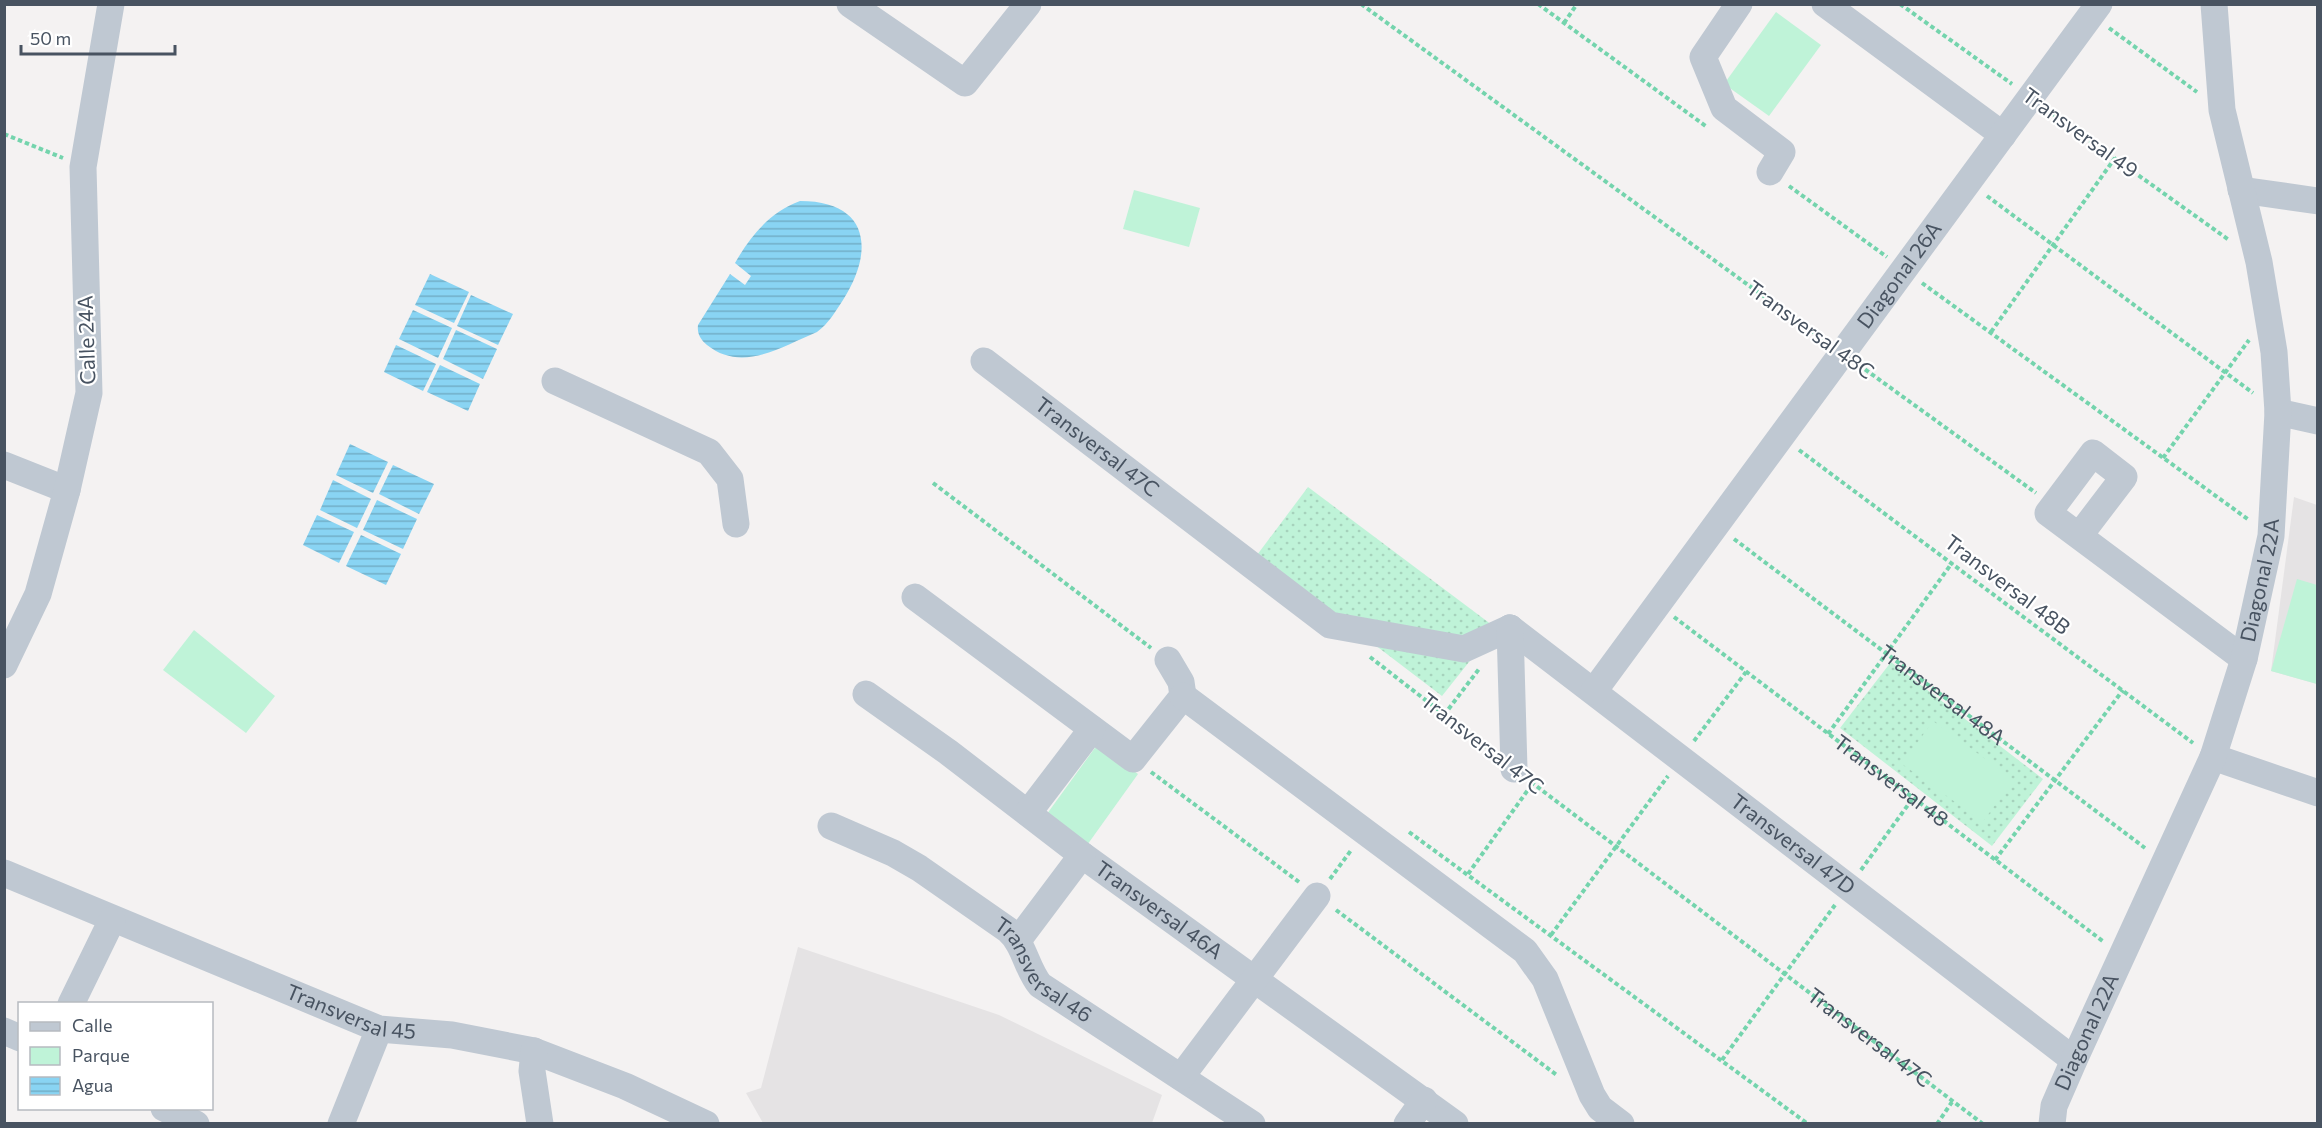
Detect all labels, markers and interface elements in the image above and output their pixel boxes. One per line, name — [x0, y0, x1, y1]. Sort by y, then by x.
scale bar — [21, 18, 176, 56]
text: 50 m — [30, 27, 71, 49]
street label: Transversal 49 — [2018, 81, 2144, 182]
street label: Diagonal 26A — [1851, 216, 1946, 333]
street label: Transversal 48C — [1742, 274, 1879, 383]
street label: Calle 24A — [71, 295, 100, 385]
street label: Transversal 47C — [1031, 391, 1165, 501]
street label: Diagonal 22A — [2234, 518, 2283, 644]
street label: Transversal 48B — [1940, 529, 2076, 639]
street label: Transversal 48A — [1875, 639, 2011, 749]
street label: Transversal 47C — [1416, 687, 1549, 799]
street label: Transversal 48 — [1830, 729, 1954, 831]
street label: Transversal 47D — [1726, 788, 1861, 899]
street label: Transversal 46A — [1091, 855, 1228, 963]
street label: Transversal 46 — [991, 911, 1097, 1027]
street label: Diagonal 22A — [2048, 969, 2123, 1094]
street label: Transversal 45 — [283, 978, 417, 1043]
street label: Transversal 47C — [1803, 982, 1937, 1092]
legend — [18, 1002, 213, 1110]
text: Calle — [72, 1014, 112, 1036]
text: Parque — [72, 1044, 130, 1066]
text: Agua — [72, 1074, 113, 1096]

